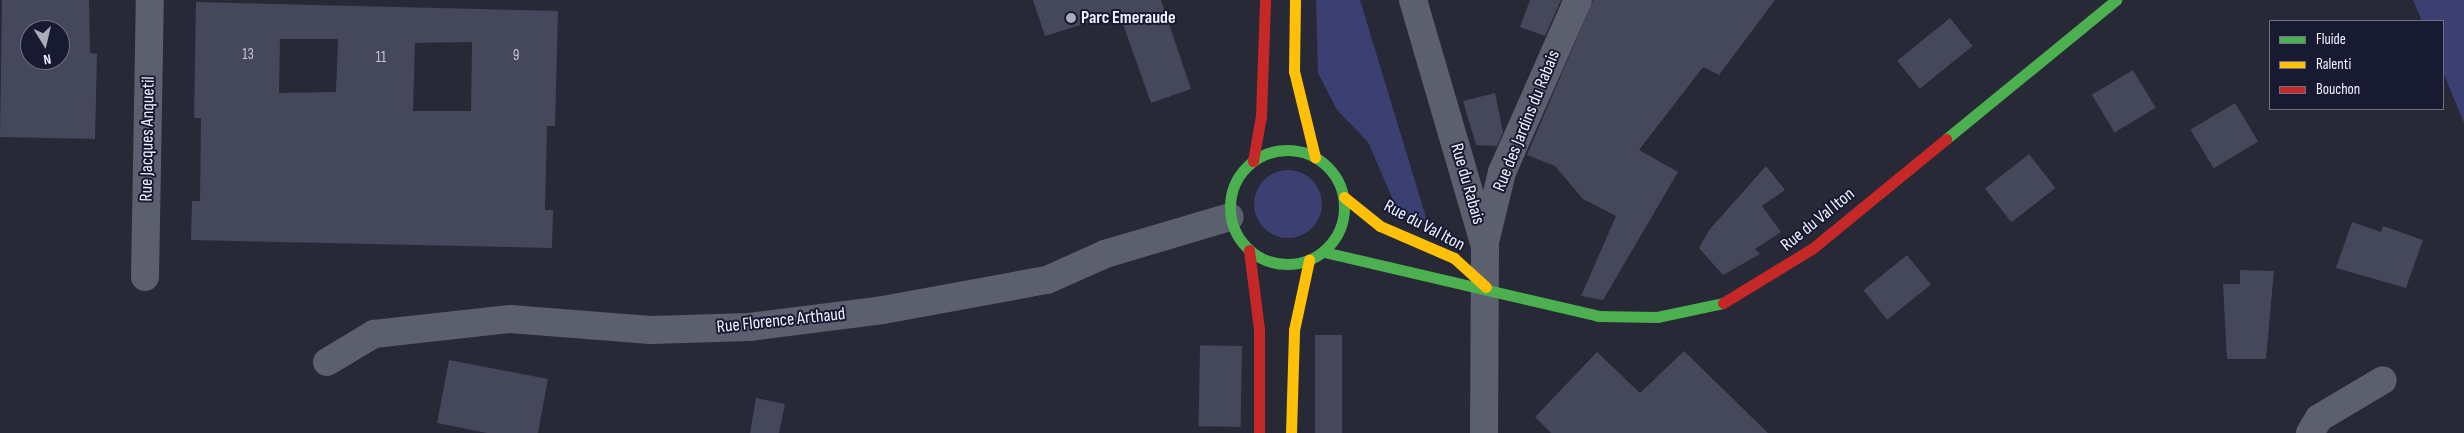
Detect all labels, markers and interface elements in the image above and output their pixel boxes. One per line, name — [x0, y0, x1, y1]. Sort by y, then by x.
place label: Parc Emeraude — [1081, 7, 1176, 29]
marker: Parc Emeraude — [1065, 12, 1077, 24]
north arrow — [20, 20, 70, 70]
legend — [2269, 20, 2444, 110]
text: Fluide — [2316, 30, 2346, 49]
house number: 13 — [242, 46, 254, 64]
house number: 9 — [513, 47, 519, 65]
street label: Rue des Jardins du Rabais — [1489, 47, 1565, 195]
house number: 11 — [376, 49, 386, 67]
text: N — [42, 50, 52, 68]
text: Ralenti — [2316, 55, 2351, 74]
street label: Rue Jacques Anquetil — [136, 76, 160, 202]
text: Bouchon — [2316, 80, 2360, 99]
street label: Rue du Rabais — [1445, 141, 1489, 227]
street label: Rue du Val Iton — [1777, 184, 1859, 256]
street label: Rue du Val Iton — [1380, 196, 1468, 256]
street label: Rue Florence Arthaud — [716, 304, 846, 338]

